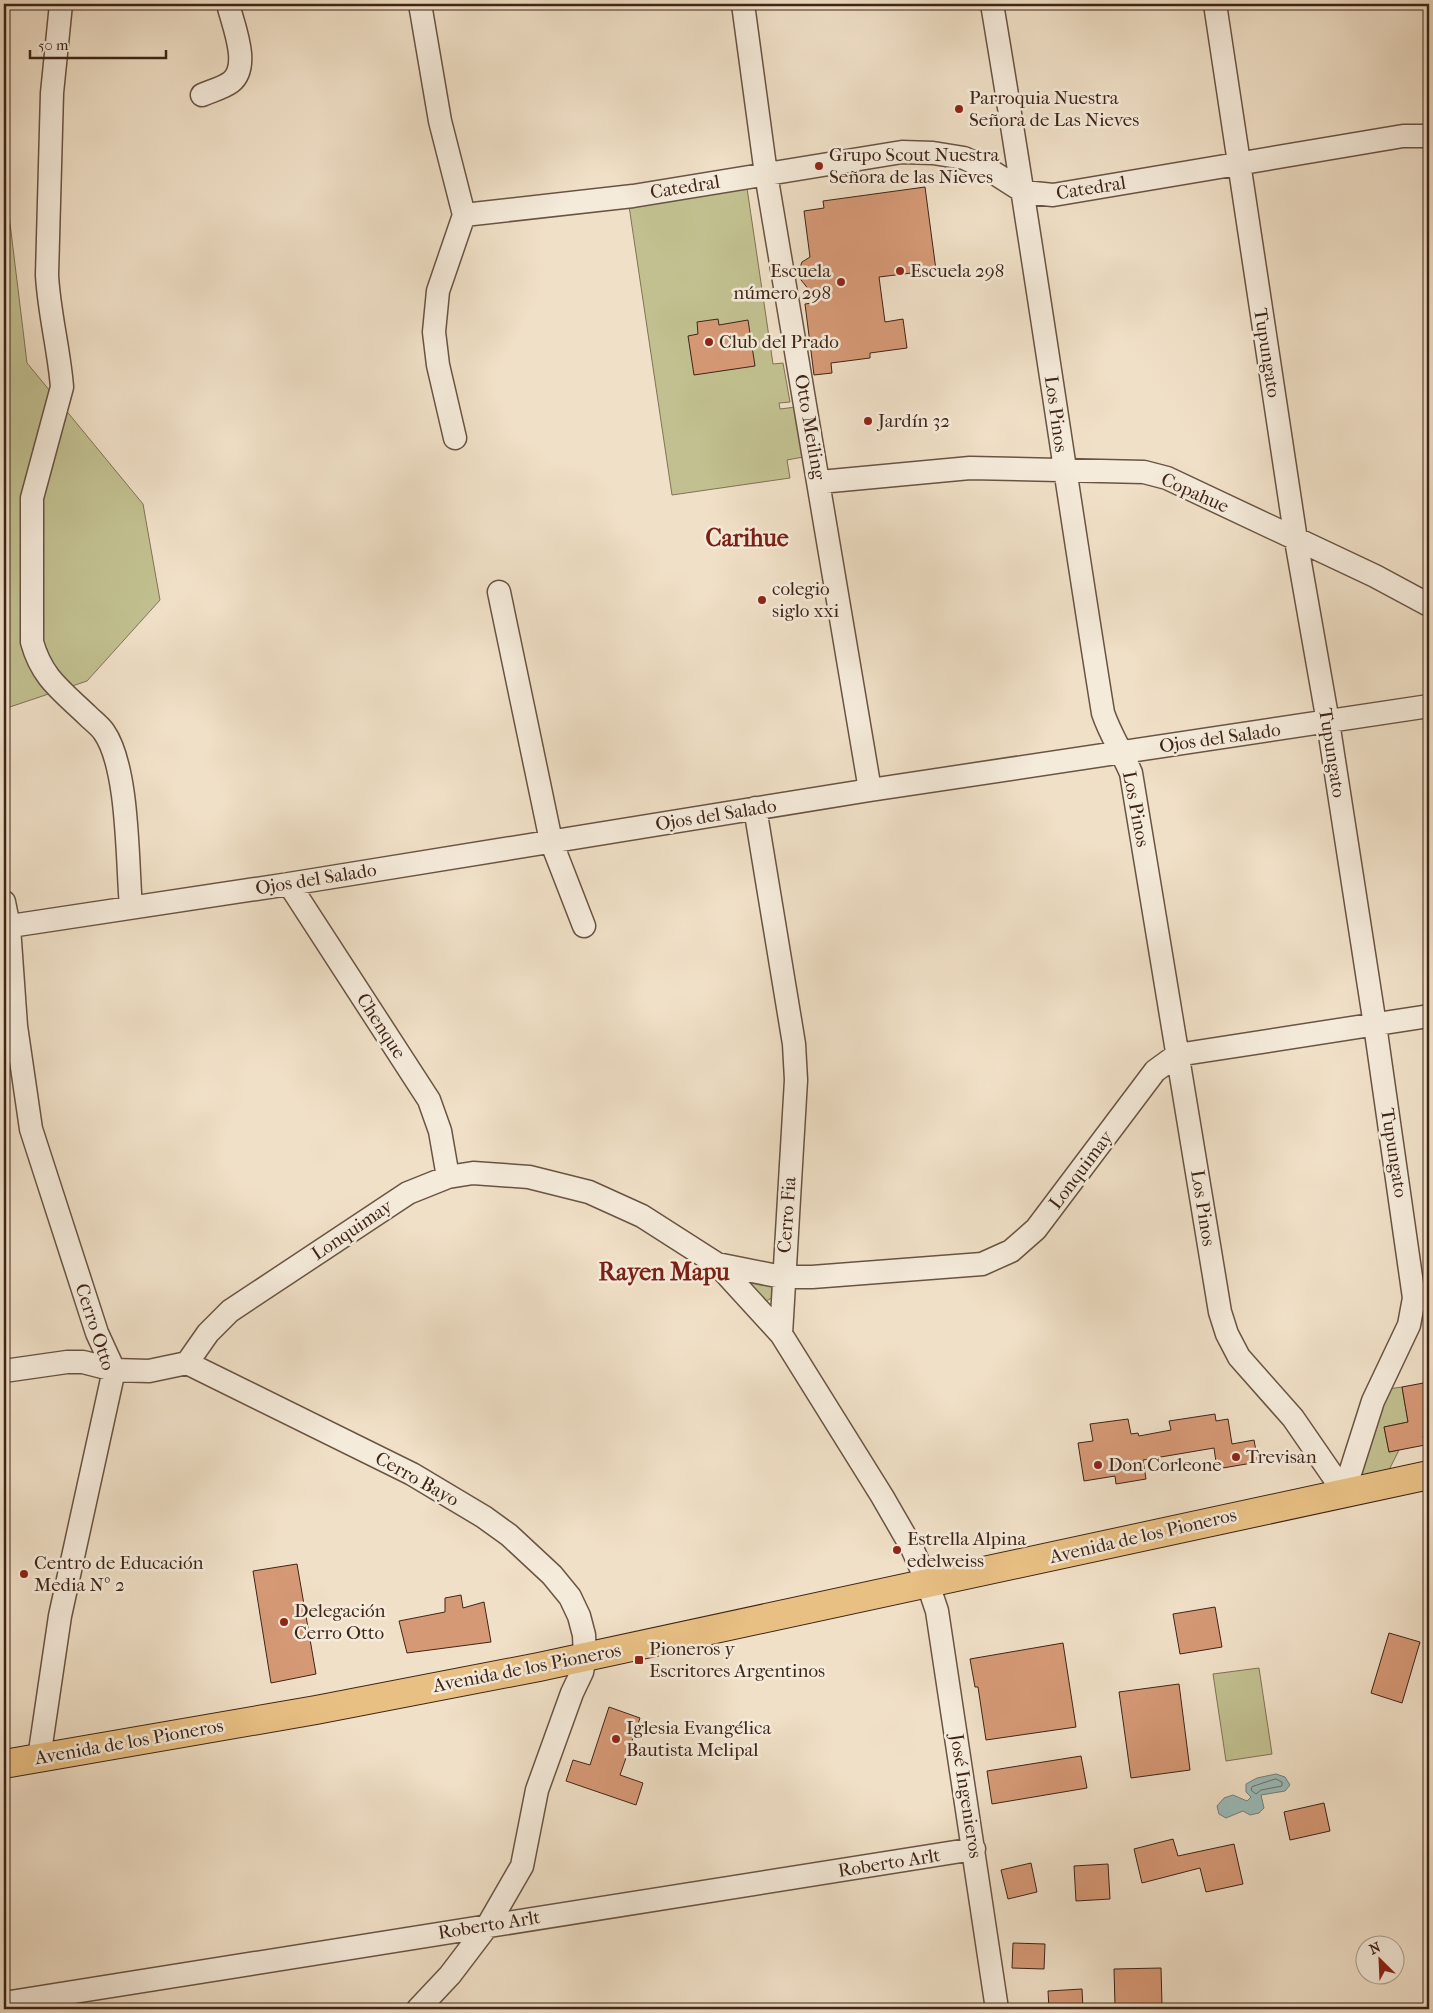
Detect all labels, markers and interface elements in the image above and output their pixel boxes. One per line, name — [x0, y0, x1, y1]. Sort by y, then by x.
scale bar — [30, 28, 166, 60]
text: 50 m — [38, 36, 69, 54]
place label: Parroquia Nuestra Señora de Las Nieves — [969, 87, 1139, 131]
marker: Parroquia Nuestra Señora de Las Nieves — [953, 103, 965, 115]
place label: Grupo Scout Nuestra Señora de las Nieves — [829, 144, 1000, 188]
marker: Grupo Scout Nuestra Señora de las Nieves — [813, 160, 825, 172]
street label: Catedral — [649, 171, 721, 203]
street label: Catedral — [1055, 172, 1127, 204]
place label: Escuela número 298 — [733, 260, 831, 304]
place label: Escuela 298 — [910, 260, 1004, 282]
marker: Escuela 298 — [894, 265, 906, 277]
marker: Escuela número 298 — [835, 276, 847, 288]
street label: Tupungato — [1249, 307, 1285, 400]
place label: Club del Prado — [719, 331, 839, 353]
marker: Club del Prado — [703, 336, 715, 348]
street label: Otto Meiling — [790, 373, 830, 482]
street label: Los Pinos — [1040, 374, 1072, 454]
place label: Jardín 32 — [876, 410, 950, 432]
marker: Jardín 32 — [862, 415, 874, 427]
street label: Copahue — [1158, 468, 1232, 518]
district label: Carihue — [705, 524, 789, 552]
place label: colegio siglo xxi — [772, 578, 839, 622]
marker: colegio siglo xxi — [756, 594, 768, 606]
street label: Tupungato — [1314, 707, 1350, 800]
street label: Ojos del Salado — [1158, 719, 1282, 757]
street label: Los Pinos — [1118, 769, 1154, 849]
street label: Ojos del Salado — [654, 795, 778, 835]
street label: Ojos del Salado — [254, 859, 378, 899]
street label: Chenque — [352, 989, 410, 1063]
street label: Tupungato — [1376, 1107, 1412, 1200]
street label: Lonquimay — [1044, 1126, 1118, 1214]
street label: Los Pinos — [1186, 1168, 1220, 1248]
street label: Cerro Fia — [773, 1176, 801, 1254]
street label: Lonquimay — [307, 1194, 397, 1265]
district label: Rayen Mapu — [598, 1258, 730, 1286]
street label: Cerro Otto — [71, 1281, 120, 1374]
place label: Trevisan — [1246, 1446, 1317, 1468]
street label: Cerro Bayo — [371, 1447, 463, 1511]
marker: Trevisan — [1230, 1451, 1242, 1463]
place label: Don Corleone — [1108, 1454, 1222, 1476]
marker: Don Corleone — [1092, 1459, 1104, 1471]
street label: Avenida de los Pioneros — [1046, 1504, 1239, 1568]
place label: Estrella Alpina edelweiss — [907, 1528, 1027, 1572]
marker: Estrella Alpina edelweiss — [891, 1544, 903, 1556]
place label: Centro de Educación Media Nº 2 — [34, 1552, 203, 1596]
marker: Centro de Educación Media Nº 2 — [18, 1568, 30, 1580]
place label: Delegación Cerro Otto — [294, 1600, 386, 1644]
marker: Delegación Cerro Otto — [278, 1616, 290, 1628]
place label: Pioneros y Escritores Argentinos — [649, 1638, 825, 1682]
street label: Avenida de los Pioneros — [430, 1639, 623, 1697]
marker: Pioneros y Escritores Argentinos — [633, 1654, 645, 1666]
street label: Avenida de los Pioneros — [32, 1715, 225, 1770]
place label: Iglesia Evangélica Bautista Melipal — [626, 1717, 771, 1761]
street label: José Ingenieros — [945, 1730, 987, 1860]
marker: Iglesia Evangélica Bautista Melipal — [610, 1733, 622, 1745]
street label: Roberto Arlt — [836, 1844, 942, 1882]
street label: Roberto Arlt — [436, 1906, 542, 1944]
north arrow — [1356, 1936, 1406, 1986]
text: N — [1367, 1939, 1384, 1959]

